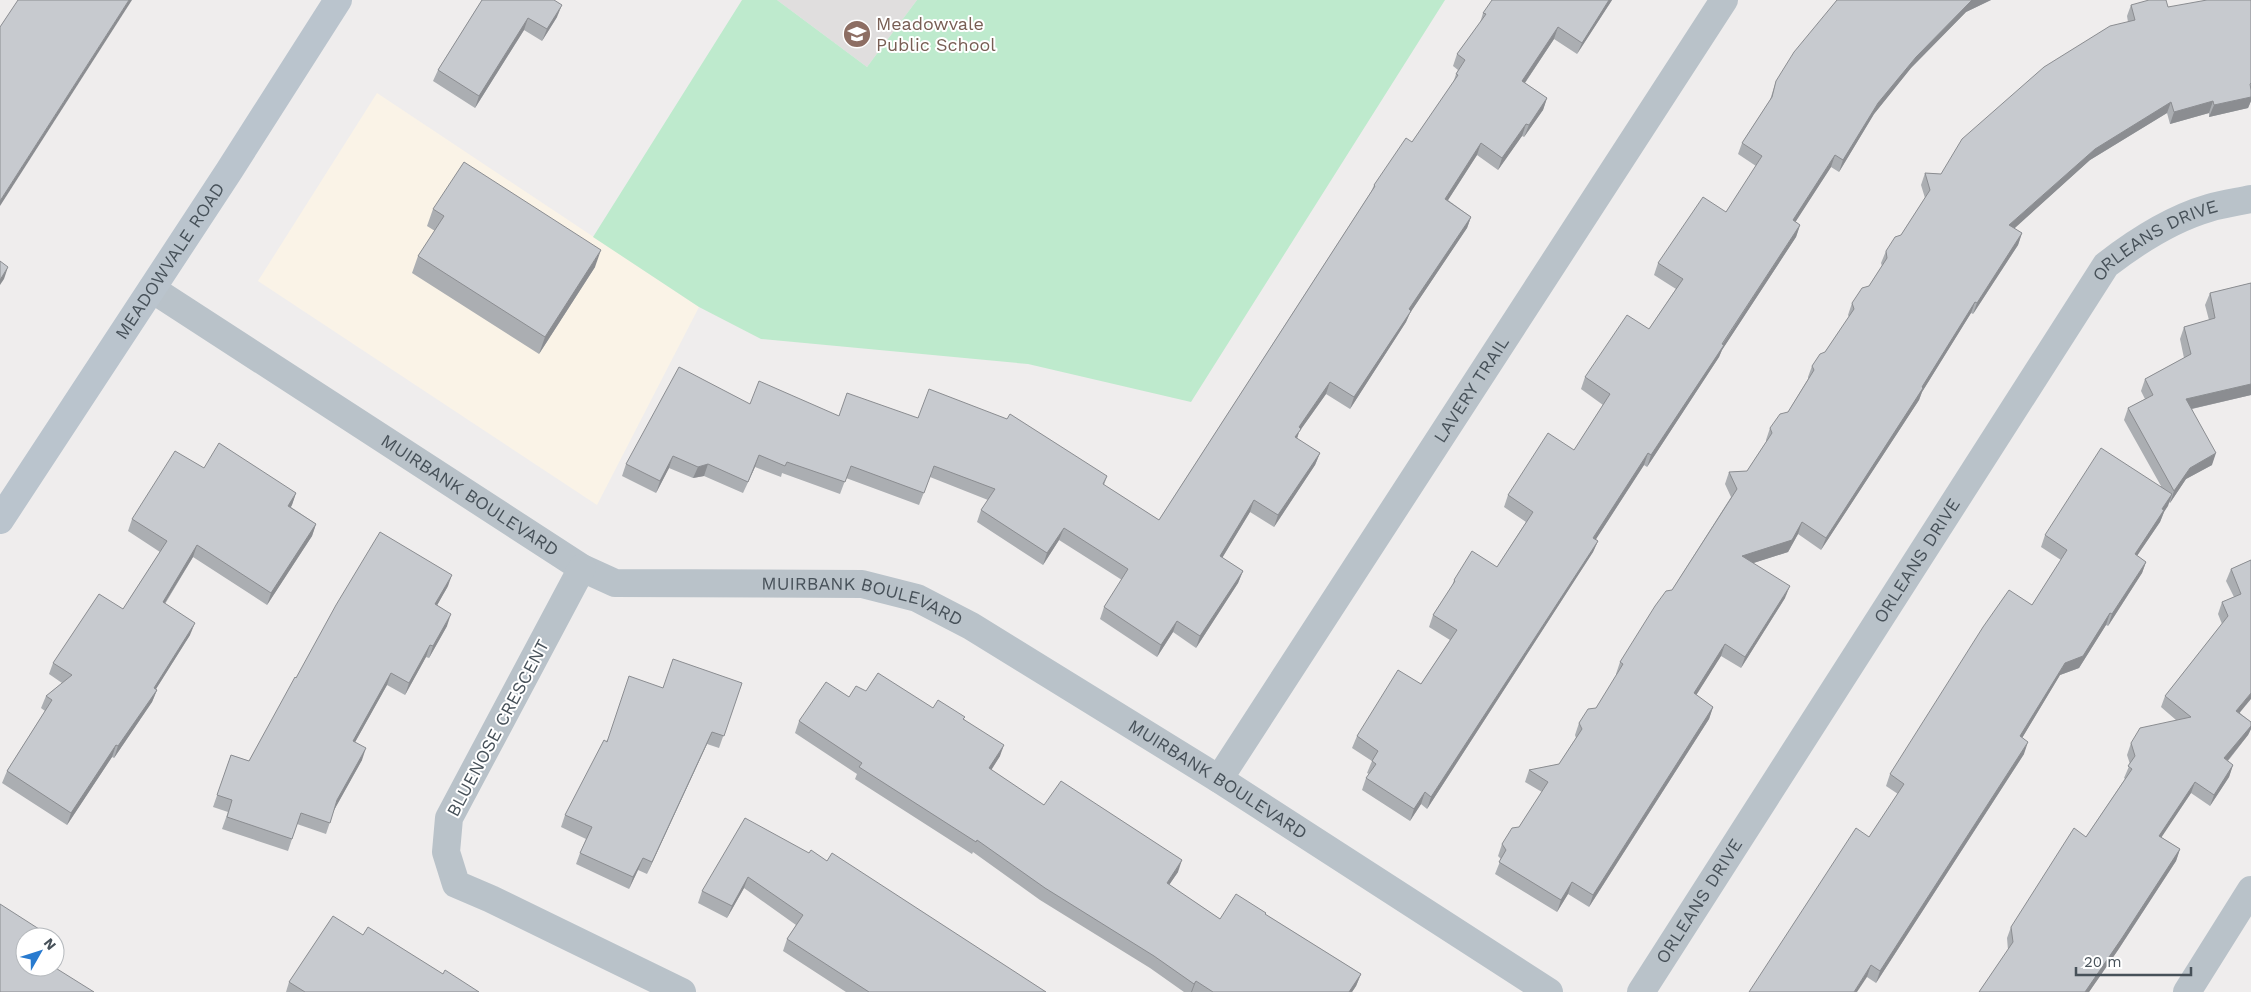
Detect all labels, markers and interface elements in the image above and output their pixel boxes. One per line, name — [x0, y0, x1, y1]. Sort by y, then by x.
place label: Meadowvale Public School — [876, 13, 996, 55]
school or university icon: Meadowvale Public School — [842, 19, 872, 49]
street label: MEADOWVALE ROAD — [111, 178, 229, 343]
street label: ORLEANS DRIVE — [2088, 195, 2220, 285]
street label: LAVERY TRAIL — [1429, 332, 1513, 446]
street label: MUIRBANK BOULEVARD — [377, 430, 563, 560]
street label: ORLEANS DRIVE — [1869, 494, 1964, 627]
street label: MUIRBANK BOULEVARD — [761, 573, 967, 630]
street label: BLUENOSE CRESCENT — [442, 636, 553, 820]
street label: MUIRBANK BOULEVARD — [1125, 715, 1311, 843]
street label: ORLEANS DRIVE — [1651, 834, 1746, 967]
north arrow — [15, 927, 65, 977]
text: N — [41, 935, 60, 953]
scale bar — [2076, 944, 2191, 976]
text: 20 m — [2084, 953, 2122, 971]

